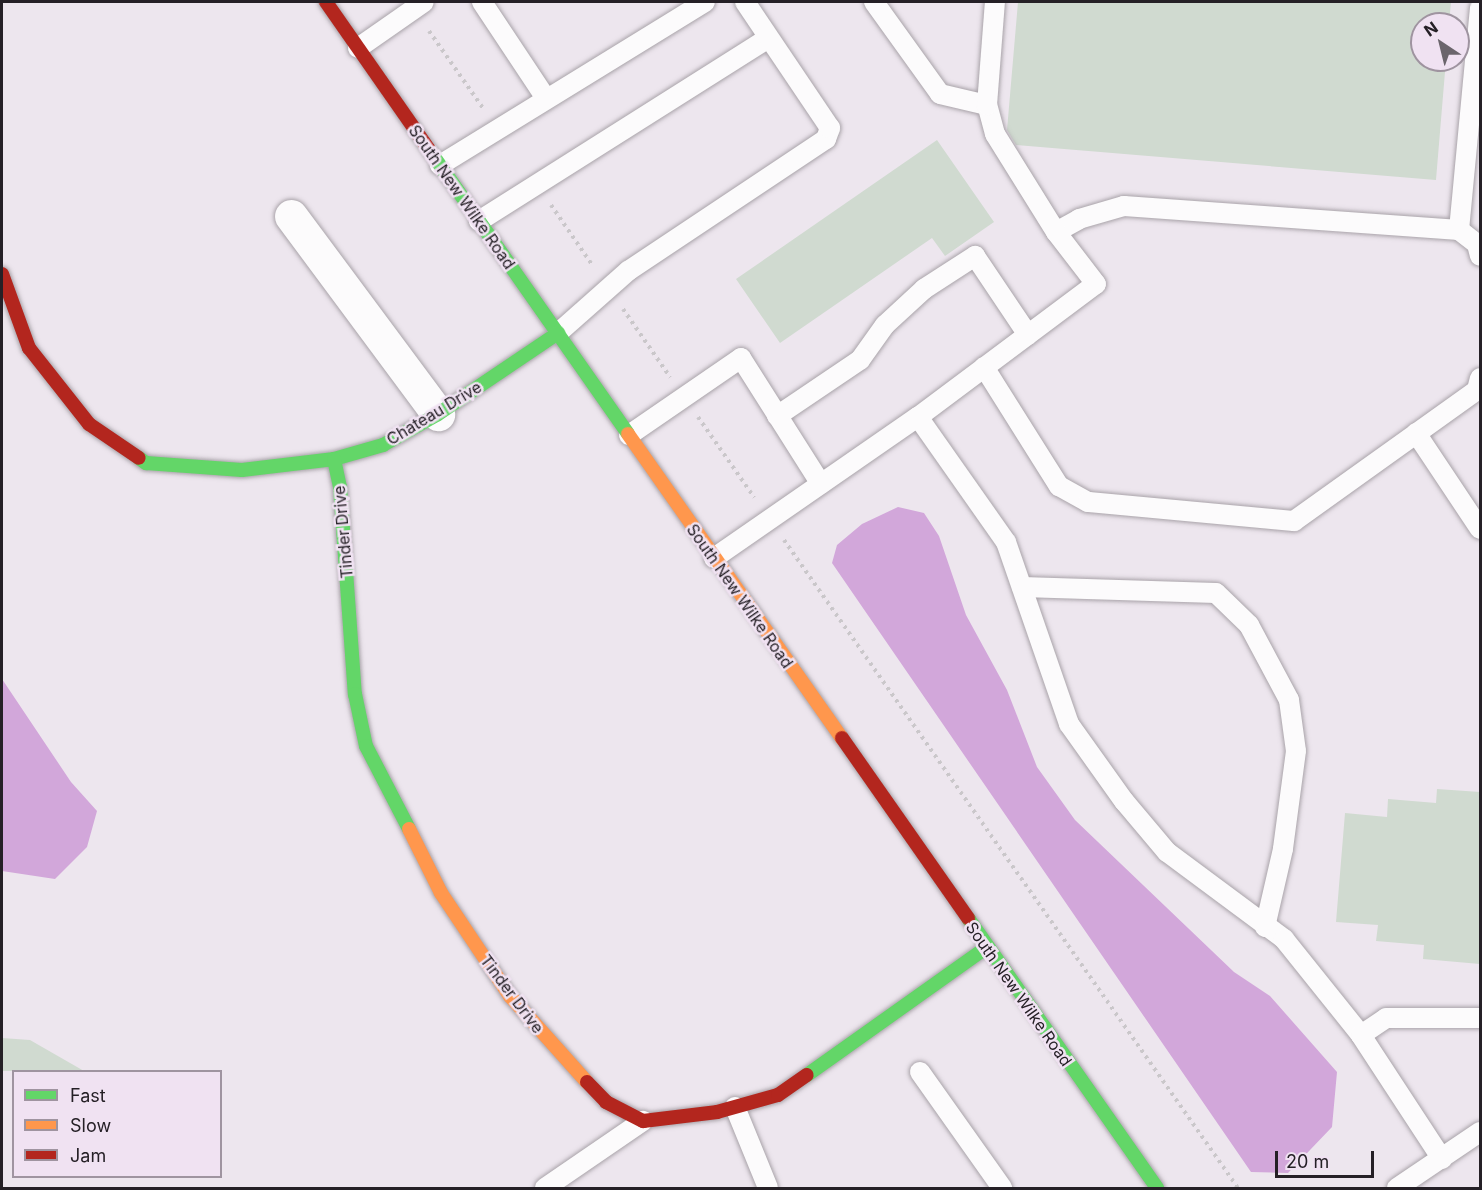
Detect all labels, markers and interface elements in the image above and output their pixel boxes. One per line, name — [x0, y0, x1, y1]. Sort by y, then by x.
north arrow — [1410, 12, 1470, 72]
text: N — [1420, 17, 1442, 41]
street label: South New Wilke Road — [405, 121, 519, 273]
street label: Chateau Drive — [383, 377, 485, 449]
street label: Tinder Drive — [329, 485, 357, 579]
street label: South New Wilke Road — [683, 520, 797, 672]
street label: South New Wilke Road — [962, 918, 1076, 1070]
street label: Tinder Drive — [476, 951, 548, 1037]
legend — [12, 1070, 222, 1178]
text: Fast — [70, 1085, 106, 1106]
text: Slow — [70, 1115, 111, 1136]
scale bar — [1278, 1139, 1377, 1177]
text: Jam — [70, 1145, 106, 1166]
text: 20 m — [1286, 1151, 1329, 1172]

